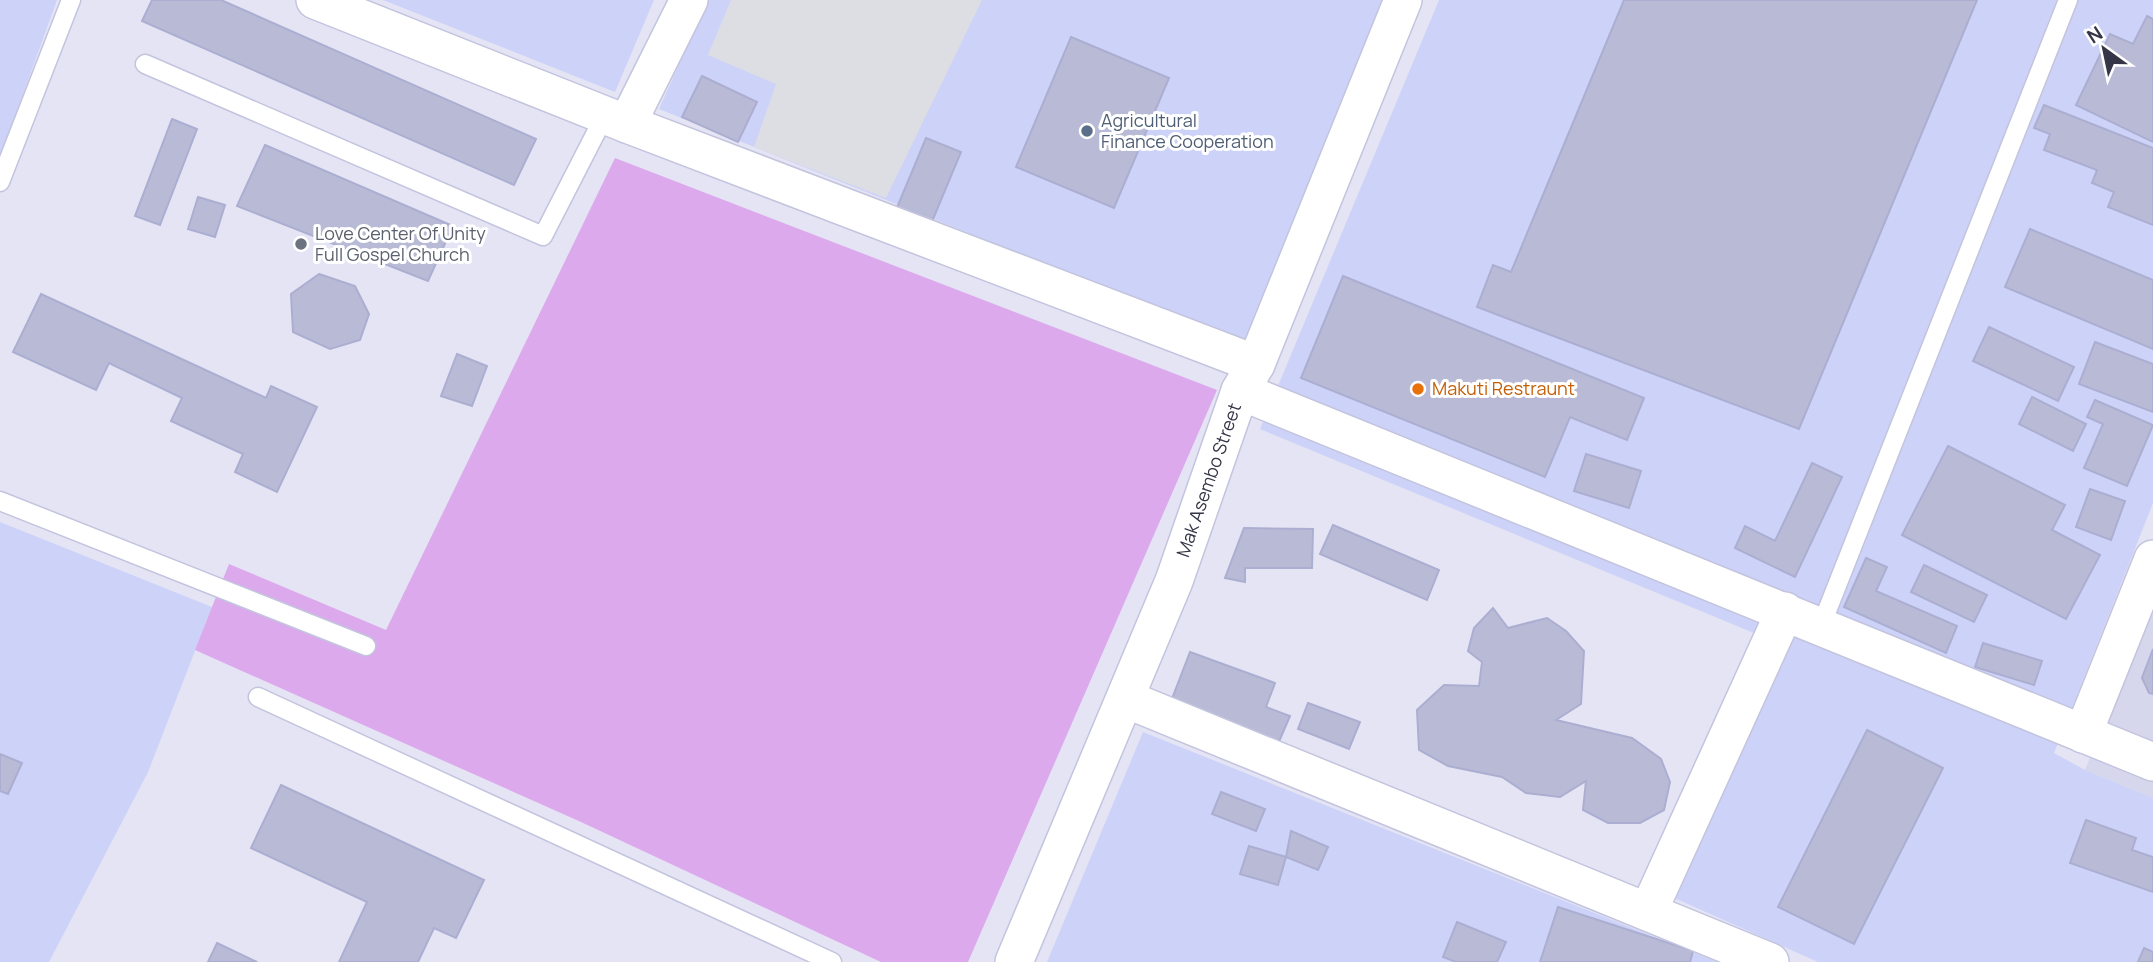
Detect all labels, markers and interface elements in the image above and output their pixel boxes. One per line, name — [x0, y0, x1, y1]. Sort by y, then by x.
north arrow — [2069, 14, 2139, 84]
text: N — [2082, 20, 2108, 49]
place label: Agricultural Finance Cooperation — [1101, 108, 1274, 153]
marker: Agricultural Finance Cooperation — [1079, 123, 1095, 139]
place label: Love Center Of Unity Full Gospel Church — [315, 221, 486, 266]
marker: Love Center Of Unity Full Gospel Church — [293, 236, 309, 252]
place label: Makuti Restraunt — [1432, 376, 1575, 400]
marker: Makuti Restraunt — [1410, 381, 1426, 397]
street label: Mak Asembo Street — [1170, 399, 1246, 560]

